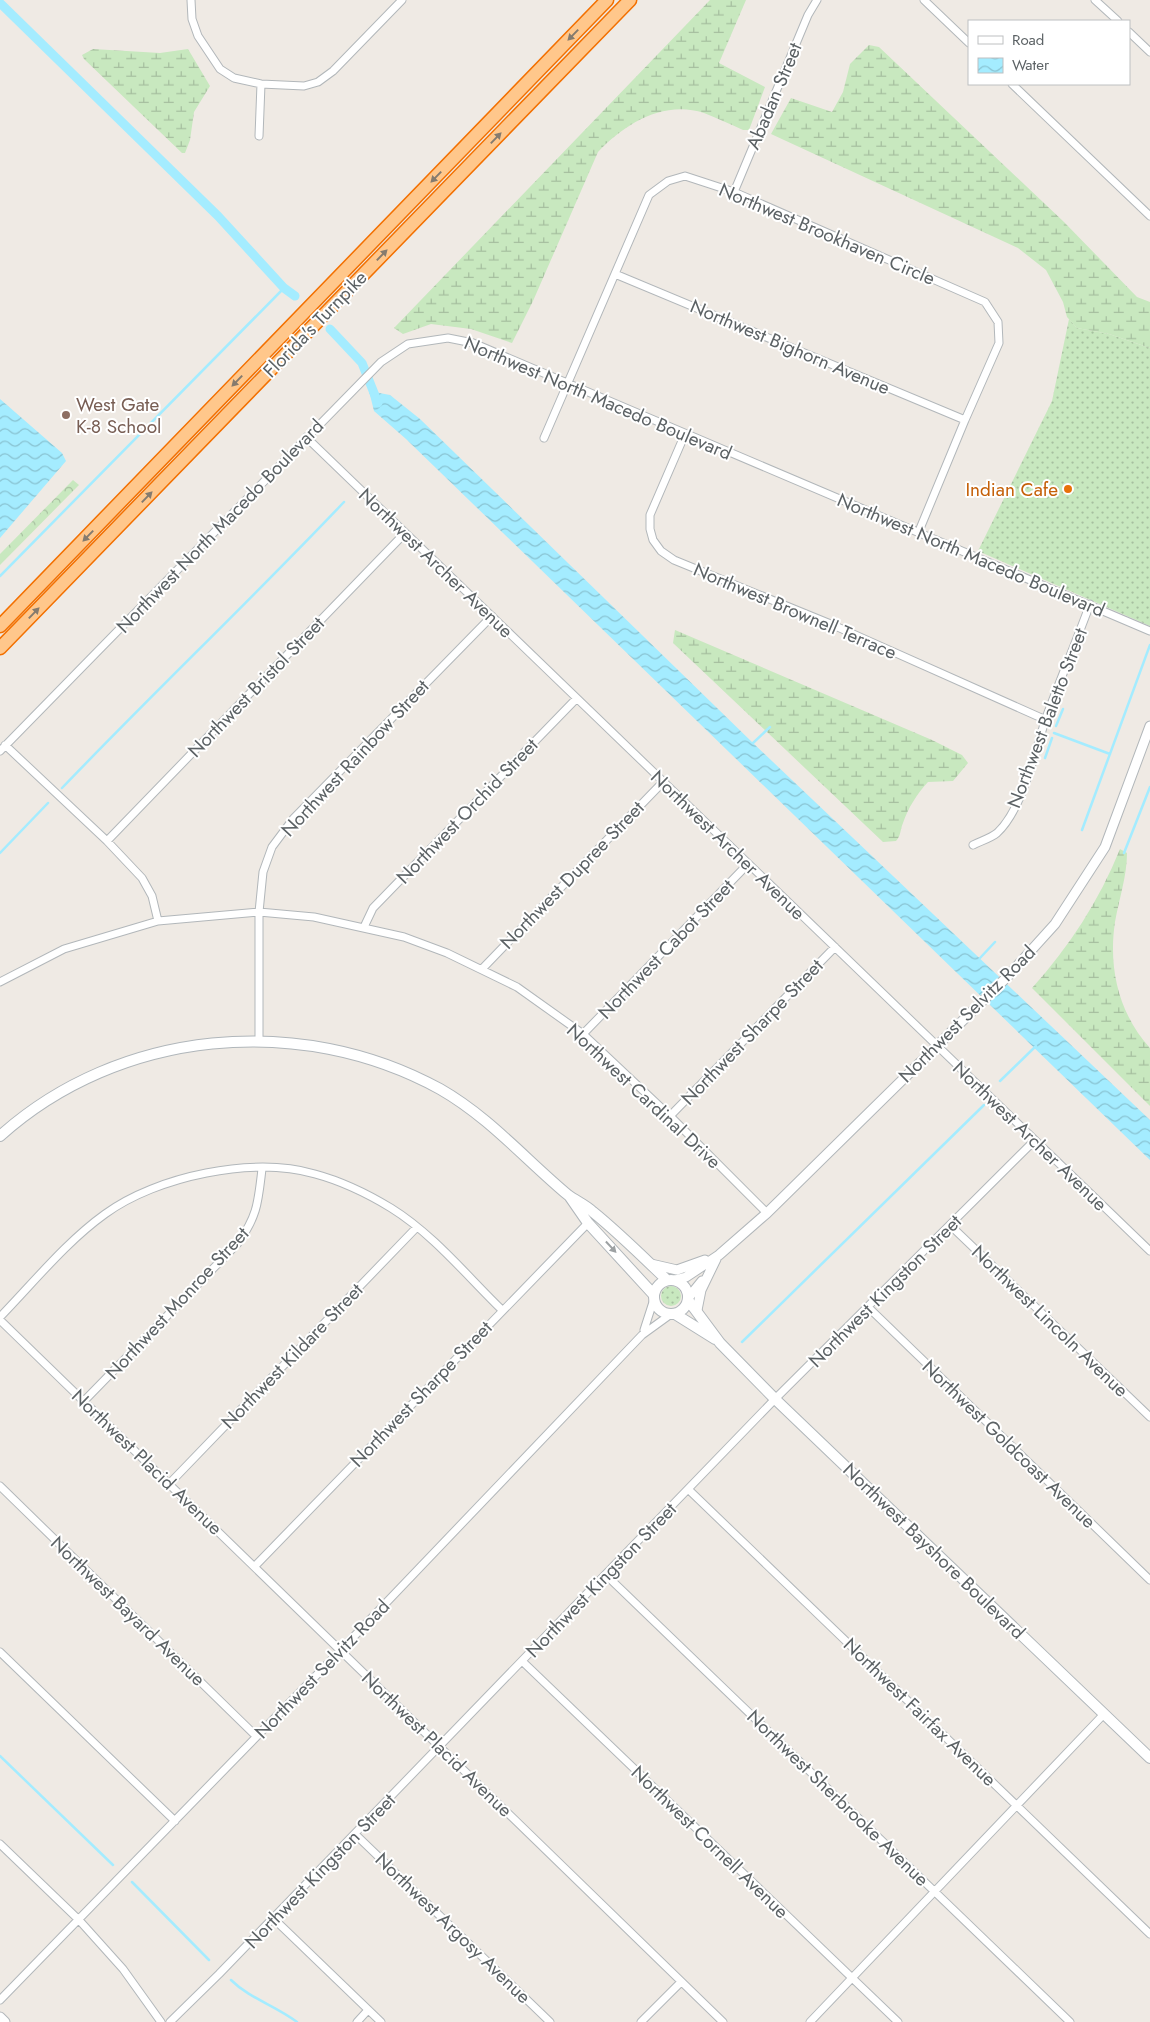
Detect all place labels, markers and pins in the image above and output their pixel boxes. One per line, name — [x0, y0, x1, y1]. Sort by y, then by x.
place label: West Gate K-8 School — [76, 391, 161, 440]
marker: West Gate K-8 School — [60, 409, 72, 421]
place label: Indian Cafe — [965, 476, 1058, 503]
marker: Indian Cafe — [1062, 483, 1074, 495]

